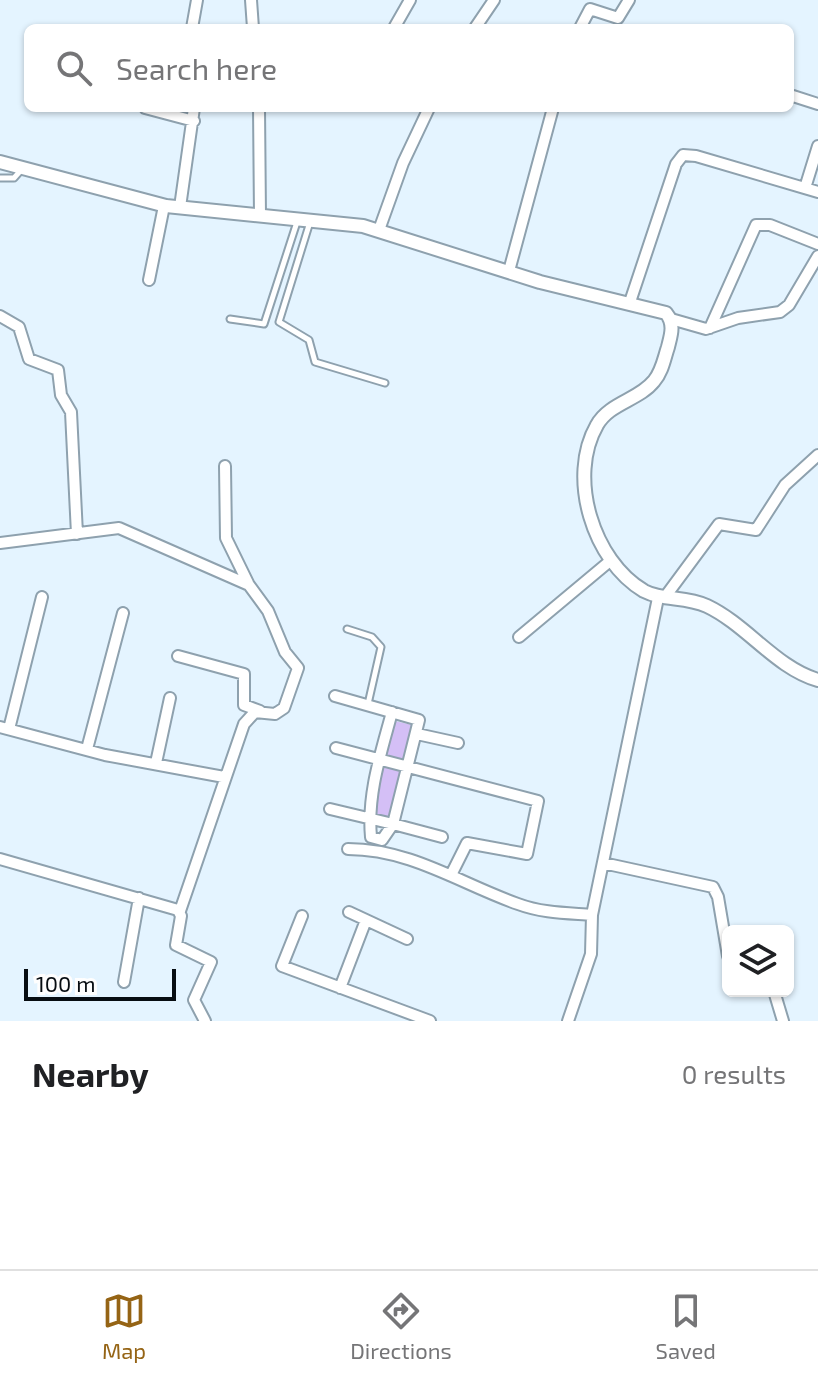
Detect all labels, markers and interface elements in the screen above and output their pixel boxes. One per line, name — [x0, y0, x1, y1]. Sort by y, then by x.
search box — [24, 24, 794, 112]
icon: search — [52, 46, 96, 90]
text: Search here — [116, 50, 277, 86]
map controls — [722, 925, 794, 997]
button: layers — [722, 925, 794, 997]
scale bar — [24, 965, 176, 1001]
text: 100 m — [36, 970, 95, 996]
text: Nearby — [32, 1053, 149, 1094]
text: 0 results — [682, 1058, 786, 1089]
tab: Map — [102, 1289, 146, 1363]
tab: Directions — [350, 1289, 452, 1363]
tab: Saved — [656, 1289, 716, 1363]

